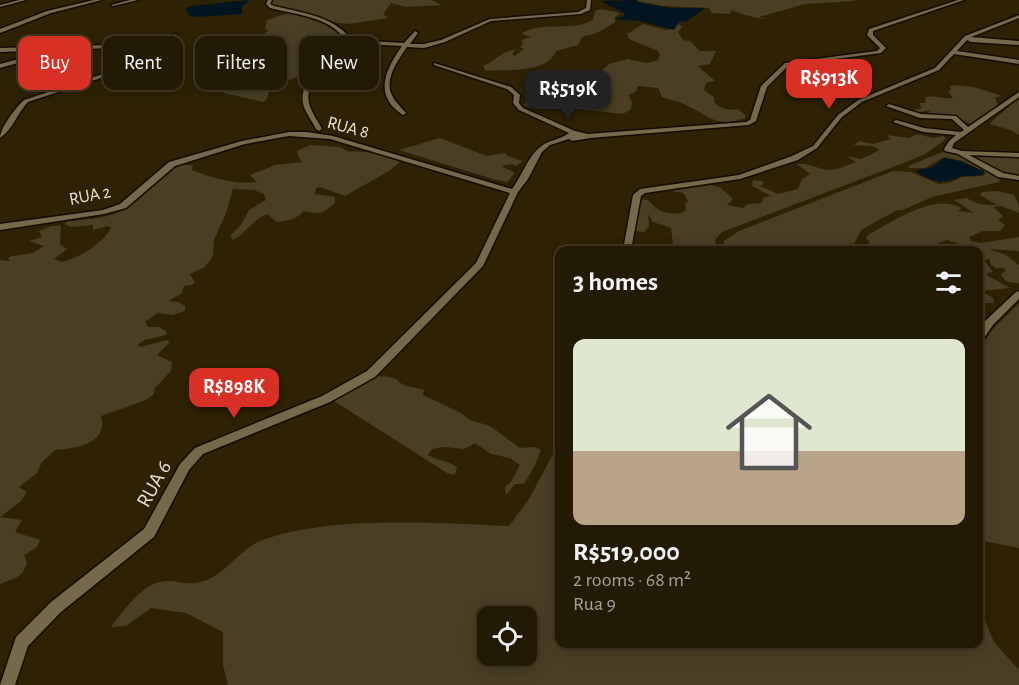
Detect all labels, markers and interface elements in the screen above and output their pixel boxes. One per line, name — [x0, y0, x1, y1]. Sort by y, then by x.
chip: Buy — [18, 36, 91, 90]
chip: Rent — [103, 36, 183, 90]
chip: Filters — [195, 36, 287, 90]
chip: New — [299, 36, 379, 90]
pin: R$913K — [780, 59, 878, 110]
text: R$913K — [800, 68, 858, 88]
pin: R$519K — [519, 70, 617, 121]
text: R$519K — [539, 79, 597, 99]
street label: RUA 8 — [325, 114, 371, 142]
street label: RUA 2 — [68, 183, 112, 209]
icon: filters — [932, 266, 965, 299]
text: 3 homes — [573, 269, 658, 295]
pin: R$898K — [185, 368, 283, 419]
text: R$898K — [203, 377, 265, 397]
icon: home — [715, 378, 823, 486]
street label: RUA 6 — [133, 457, 175, 511]
text: R$519,000 — [573, 539, 680, 565]
text: 2 rooms · 68 m² — [573, 570, 691, 590]
text: Rua 9 — [573, 594, 616, 614]
map controls — [477, 606, 537, 666]
button: locate — [477, 606, 537, 666]

